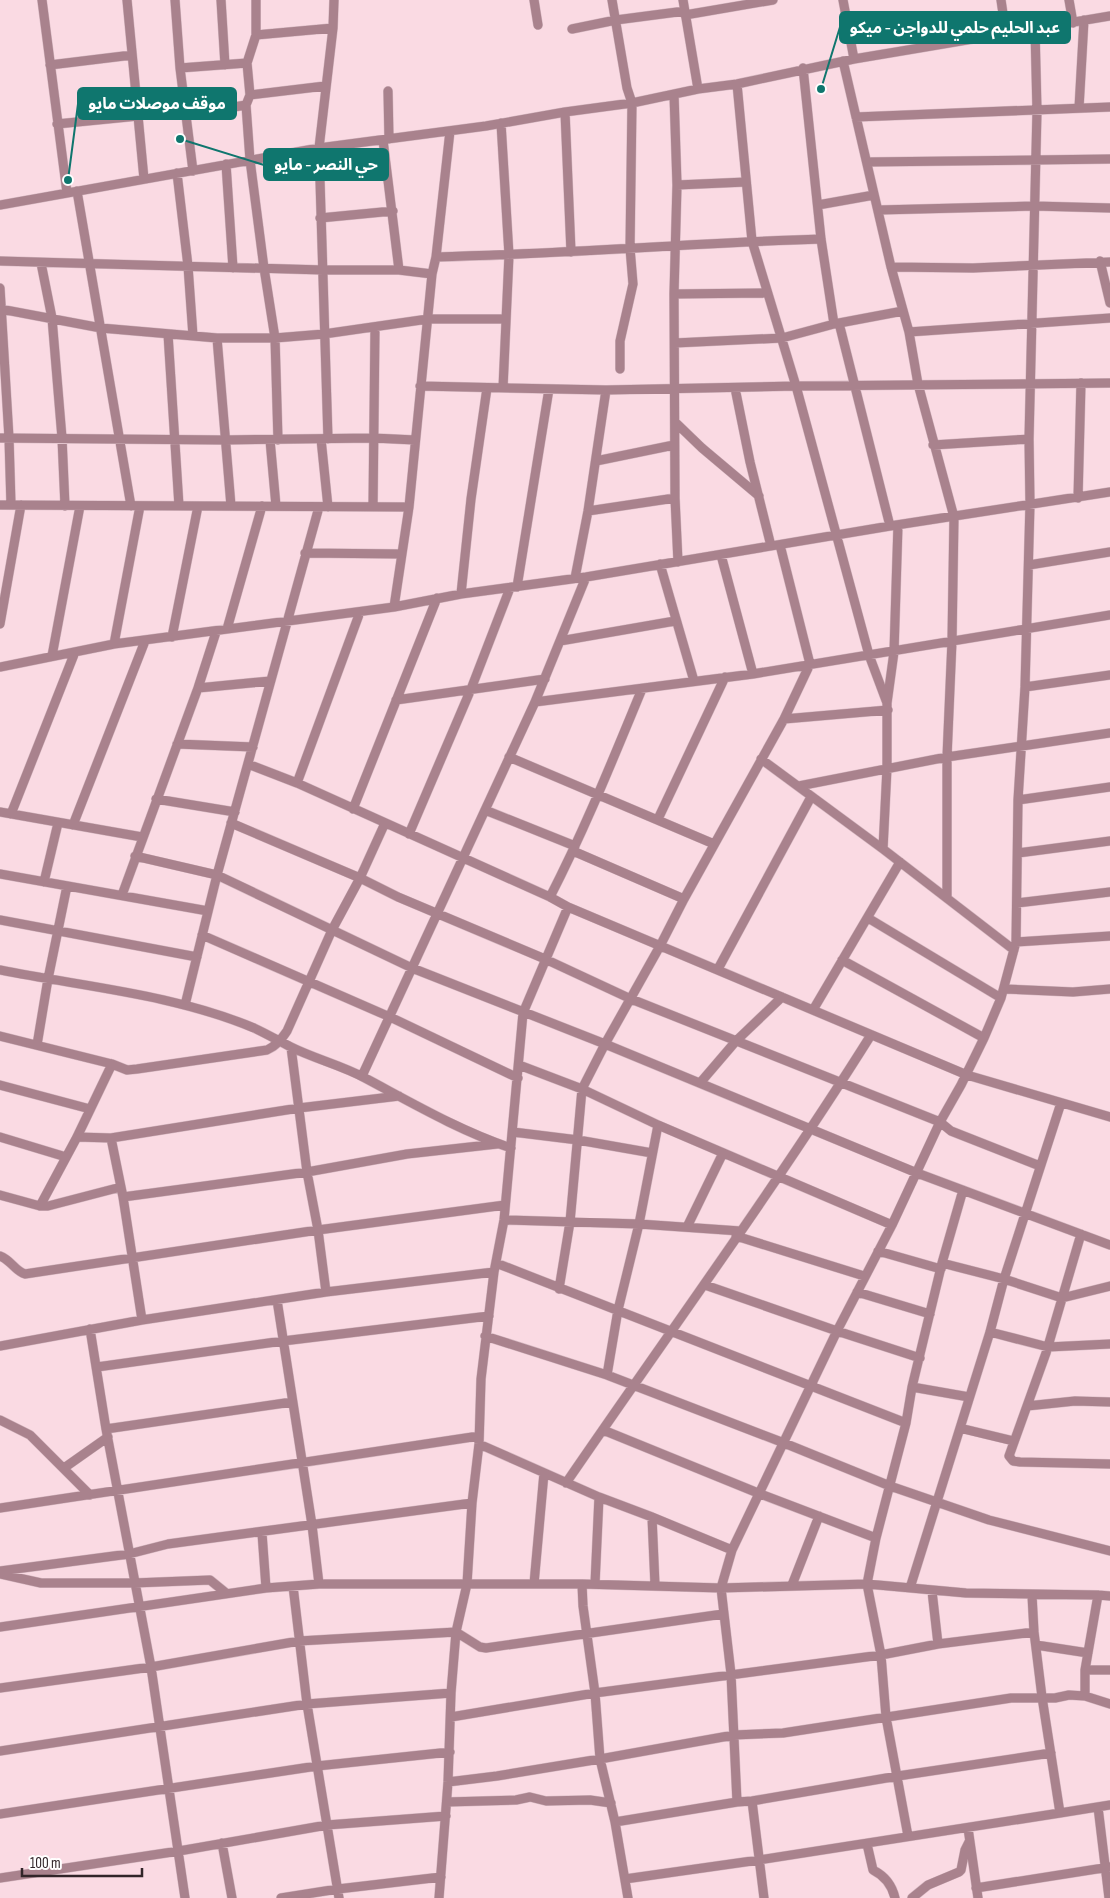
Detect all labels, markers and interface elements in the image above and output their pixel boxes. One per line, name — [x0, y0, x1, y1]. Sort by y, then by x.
callout: عبد الحليم حلمي للدواجن - ميكو — [840, 12, 1070, 43]
text: عبد الحليم حلمي للدواجن - ميكو — [850, 19, 1060, 41]
callout: موقف موصلات مايو — [78, 88, 236, 119]
text: موقف موصلات مايو — [88, 95, 226, 114]
callout: حي النصر - مايو — [264, 149, 388, 180]
text: حي النصر - مايو — [274, 156, 378, 178]
scale bar — [22, 1846, 142, 1878]
text: 100 m — [30, 1854, 61, 1873]

